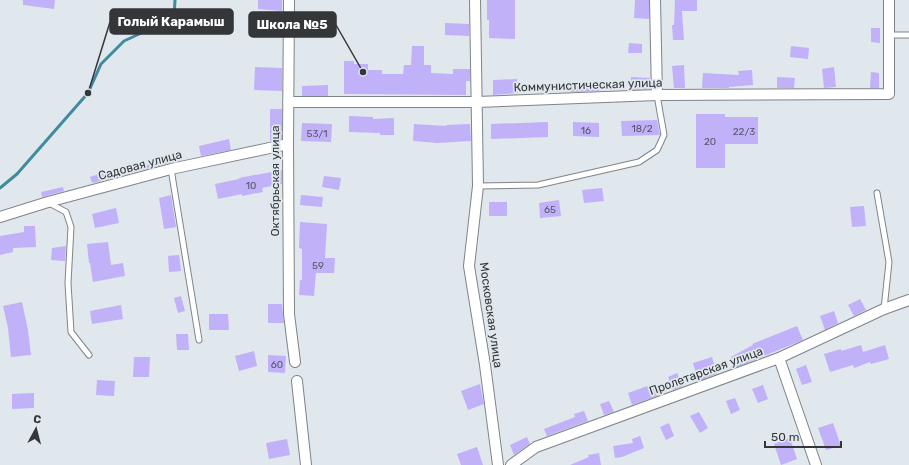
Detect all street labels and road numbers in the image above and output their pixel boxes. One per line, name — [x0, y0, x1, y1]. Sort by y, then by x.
street label: Коммунистическая улица — [513, 75, 663, 95]
street label: Октябрьская улица — [268, 125, 282, 237]
street label: Садовая улица — [97, 147, 183, 183]
street label: Московская улица — [477, 261, 505, 369]
street label: Пролетарская улица — [647, 344, 765, 398]

